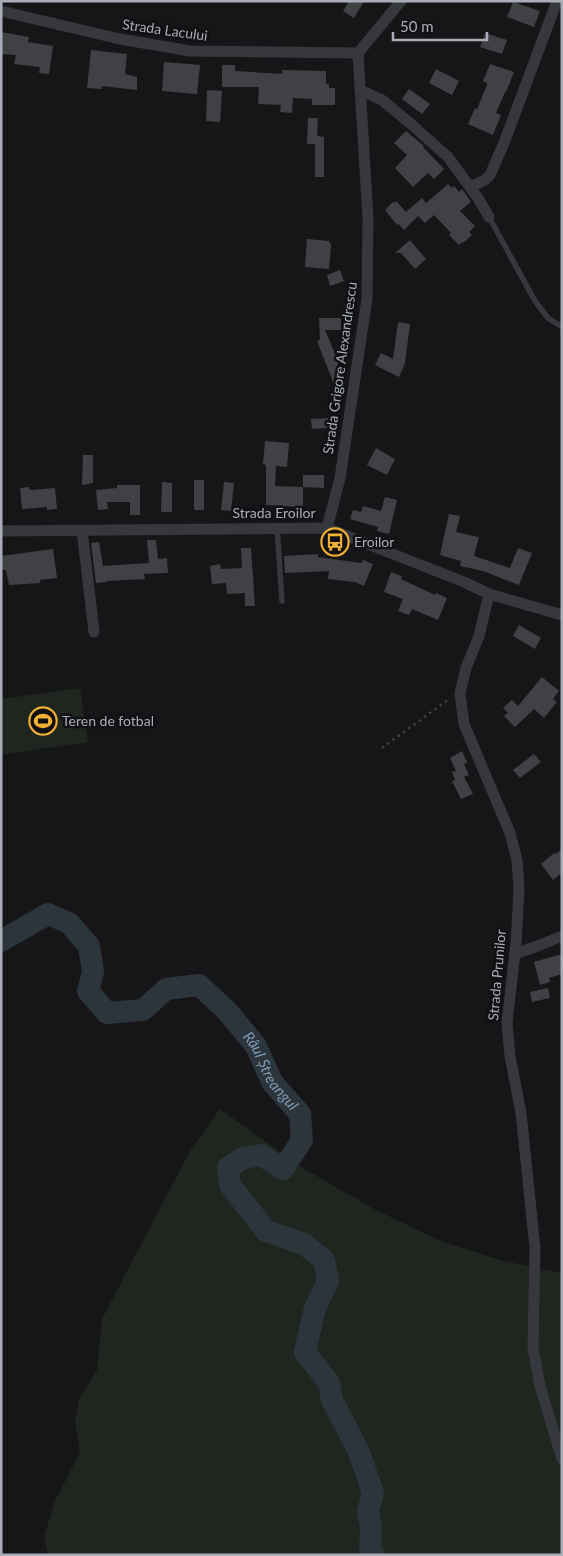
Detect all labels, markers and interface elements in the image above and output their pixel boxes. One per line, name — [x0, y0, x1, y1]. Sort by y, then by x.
scale bar — [393, 10, 487, 42]
street label: Strada Lacului — [121, 15, 209, 44]
text: 50 m — [400, 17, 434, 35]
street label: Strada Grigore Alexandrescu — [319, 281, 360, 455]
street label: Strada Eroilor — [233, 504, 315, 521]
bus stop icon: Eroilor — [320, 527, 350, 557]
place label: Eroilor — [354, 533, 394, 550]
sports icon: Teren de fotbal — [28, 706, 58, 736]
place label: Teren de fotbal — [62, 712, 154, 729]
street label: Strada Prunilor — [484, 929, 509, 1021]
water label: Râul Ștreangul — [240, 1028, 303, 1114]

